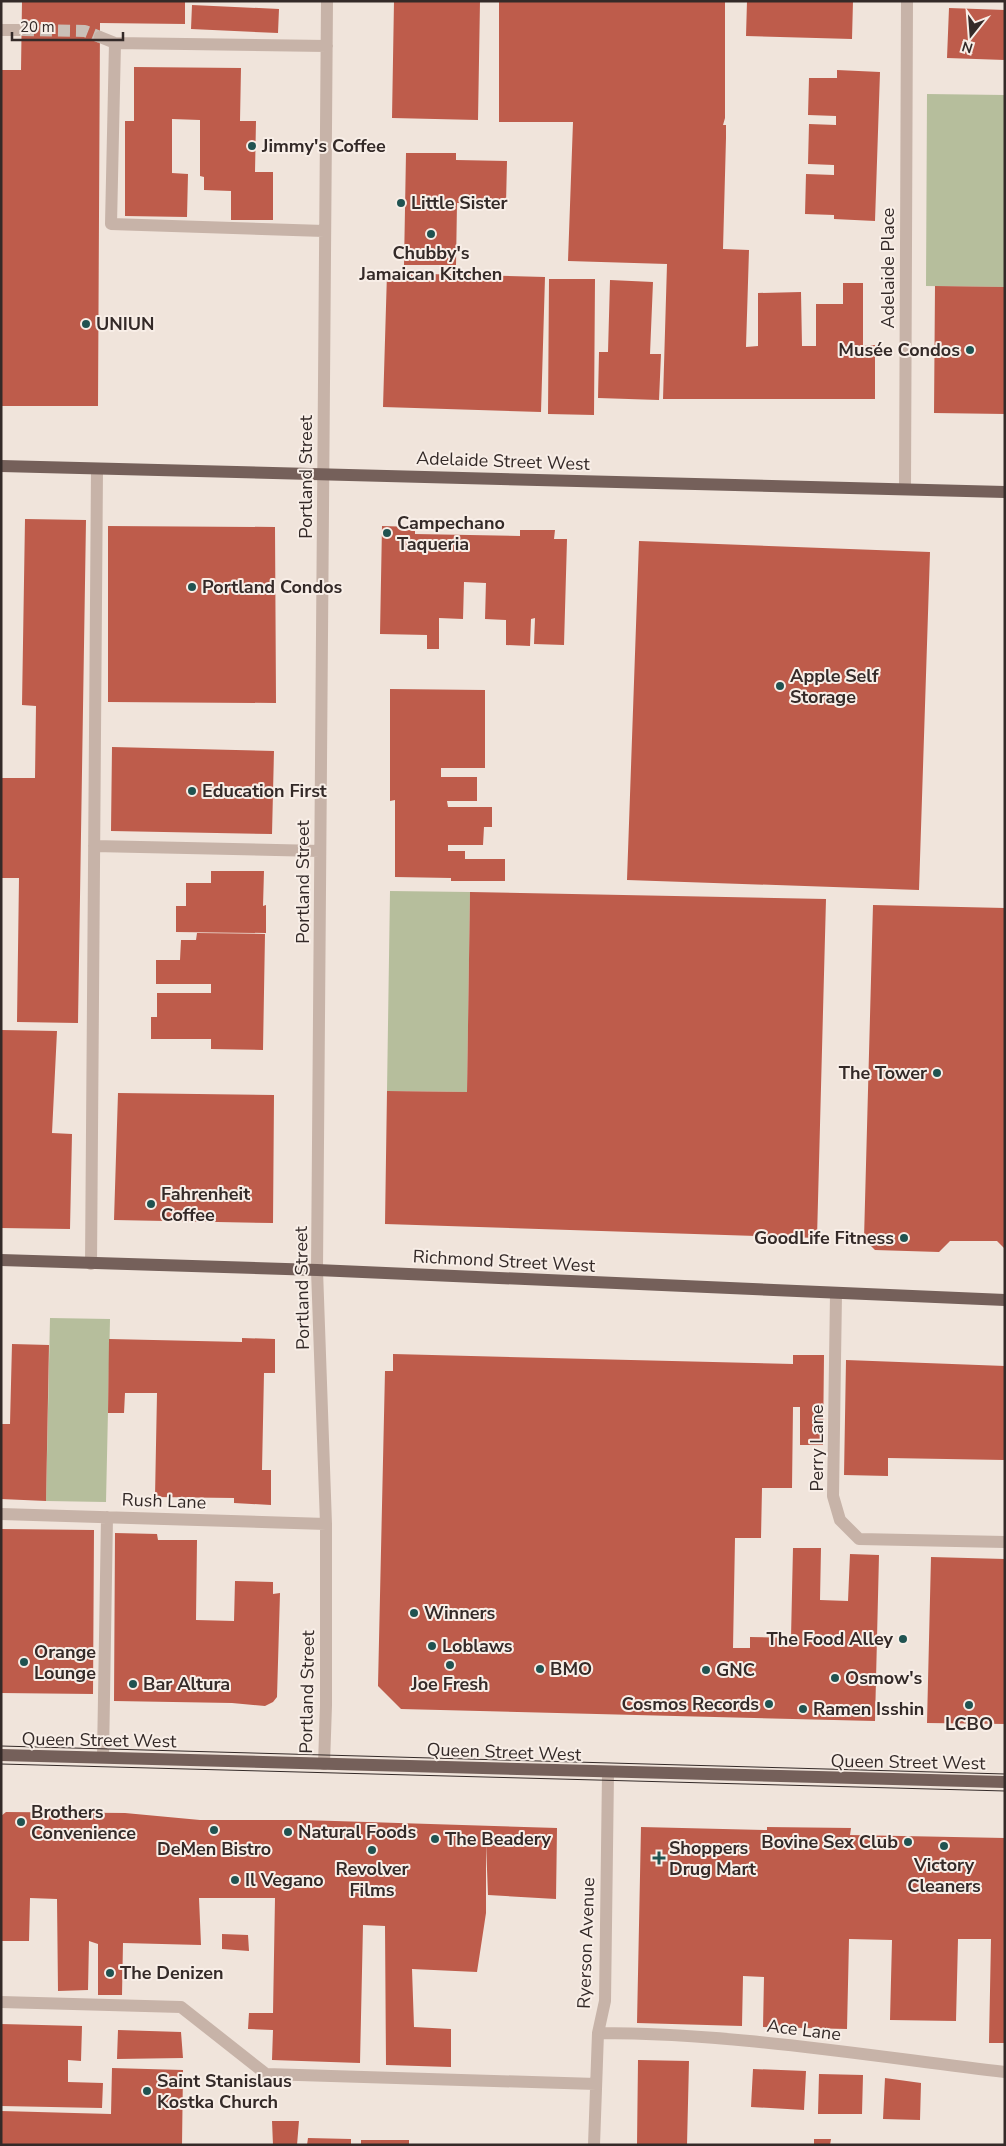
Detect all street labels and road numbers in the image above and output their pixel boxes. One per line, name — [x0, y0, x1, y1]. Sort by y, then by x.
street label: Adelaide Place — [876, 208, 900, 328]
street label: Portland Street — [294, 415, 318, 539]
street label: Adelaide Street West — [416, 446, 591, 476]
street label: Portland Street — [291, 820, 315, 944]
street label: Portland Street — [289, 1225, 315, 1350]
street label: Richmond Street West — [412, 1244, 596, 1278]
street label: Perry Lane — [805, 1405, 829, 1492]
street label: Rush Lane — [121, 1488, 207, 1514]
street label: Portland Street — [294, 1629, 320, 1754]
street label: Queen Street West — [21, 1727, 177, 1753]
street label: Queen Street West — [426, 1737, 582, 1767]
street label: Queen Street West — [830, 1749, 986, 1775]
street label: Ryerson Avenue — [572, 1877, 600, 2009]
street label: Ace Lane — [766, 2014, 842, 2046]

